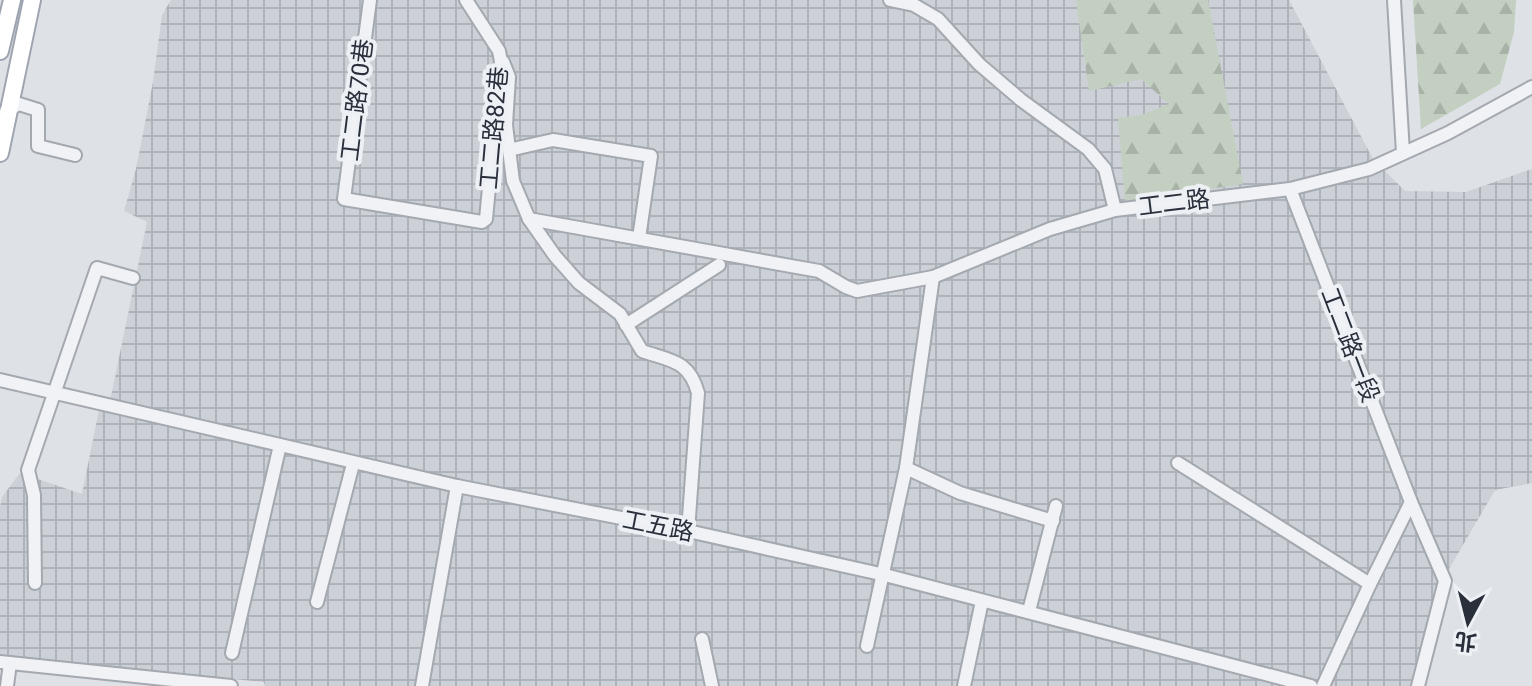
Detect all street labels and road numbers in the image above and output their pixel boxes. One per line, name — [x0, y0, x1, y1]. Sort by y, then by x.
street label: 工二路70巷 — [336, 37, 378, 163]
street label: 工二路82巷 — [475, 66, 513, 190]
street label: 工二路 — [1137, 185, 1211, 221]
street label: 工二路一段 — [1315, 284, 1385, 406]
street label: 工五路 — [620, 505, 696, 547]

